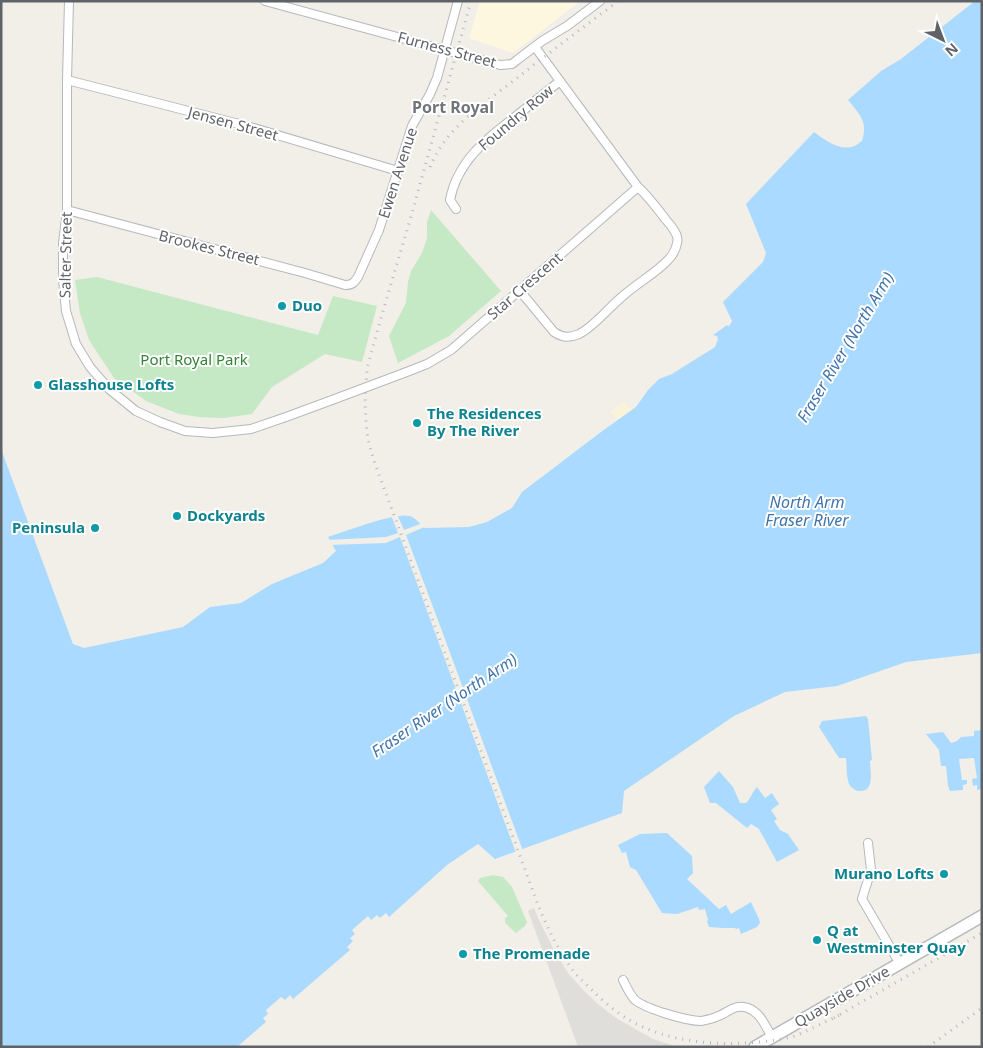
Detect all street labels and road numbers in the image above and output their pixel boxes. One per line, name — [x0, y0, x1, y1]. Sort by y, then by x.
street label: Furness Street — [396, 26, 499, 72]
street label: Foundry Row — [474, 80, 557, 155]
street label: Jensen Street — [184, 101, 281, 145]
street label: Ewen Avenue — [373, 125, 421, 221]
street label: Salter Street — [54, 211, 76, 298]
street label: Brookes Street — [157, 225, 262, 269]
street label: Star Crescent — [482, 247, 567, 323]
street label: Quayside Drive — [790, 961, 893, 1031]

